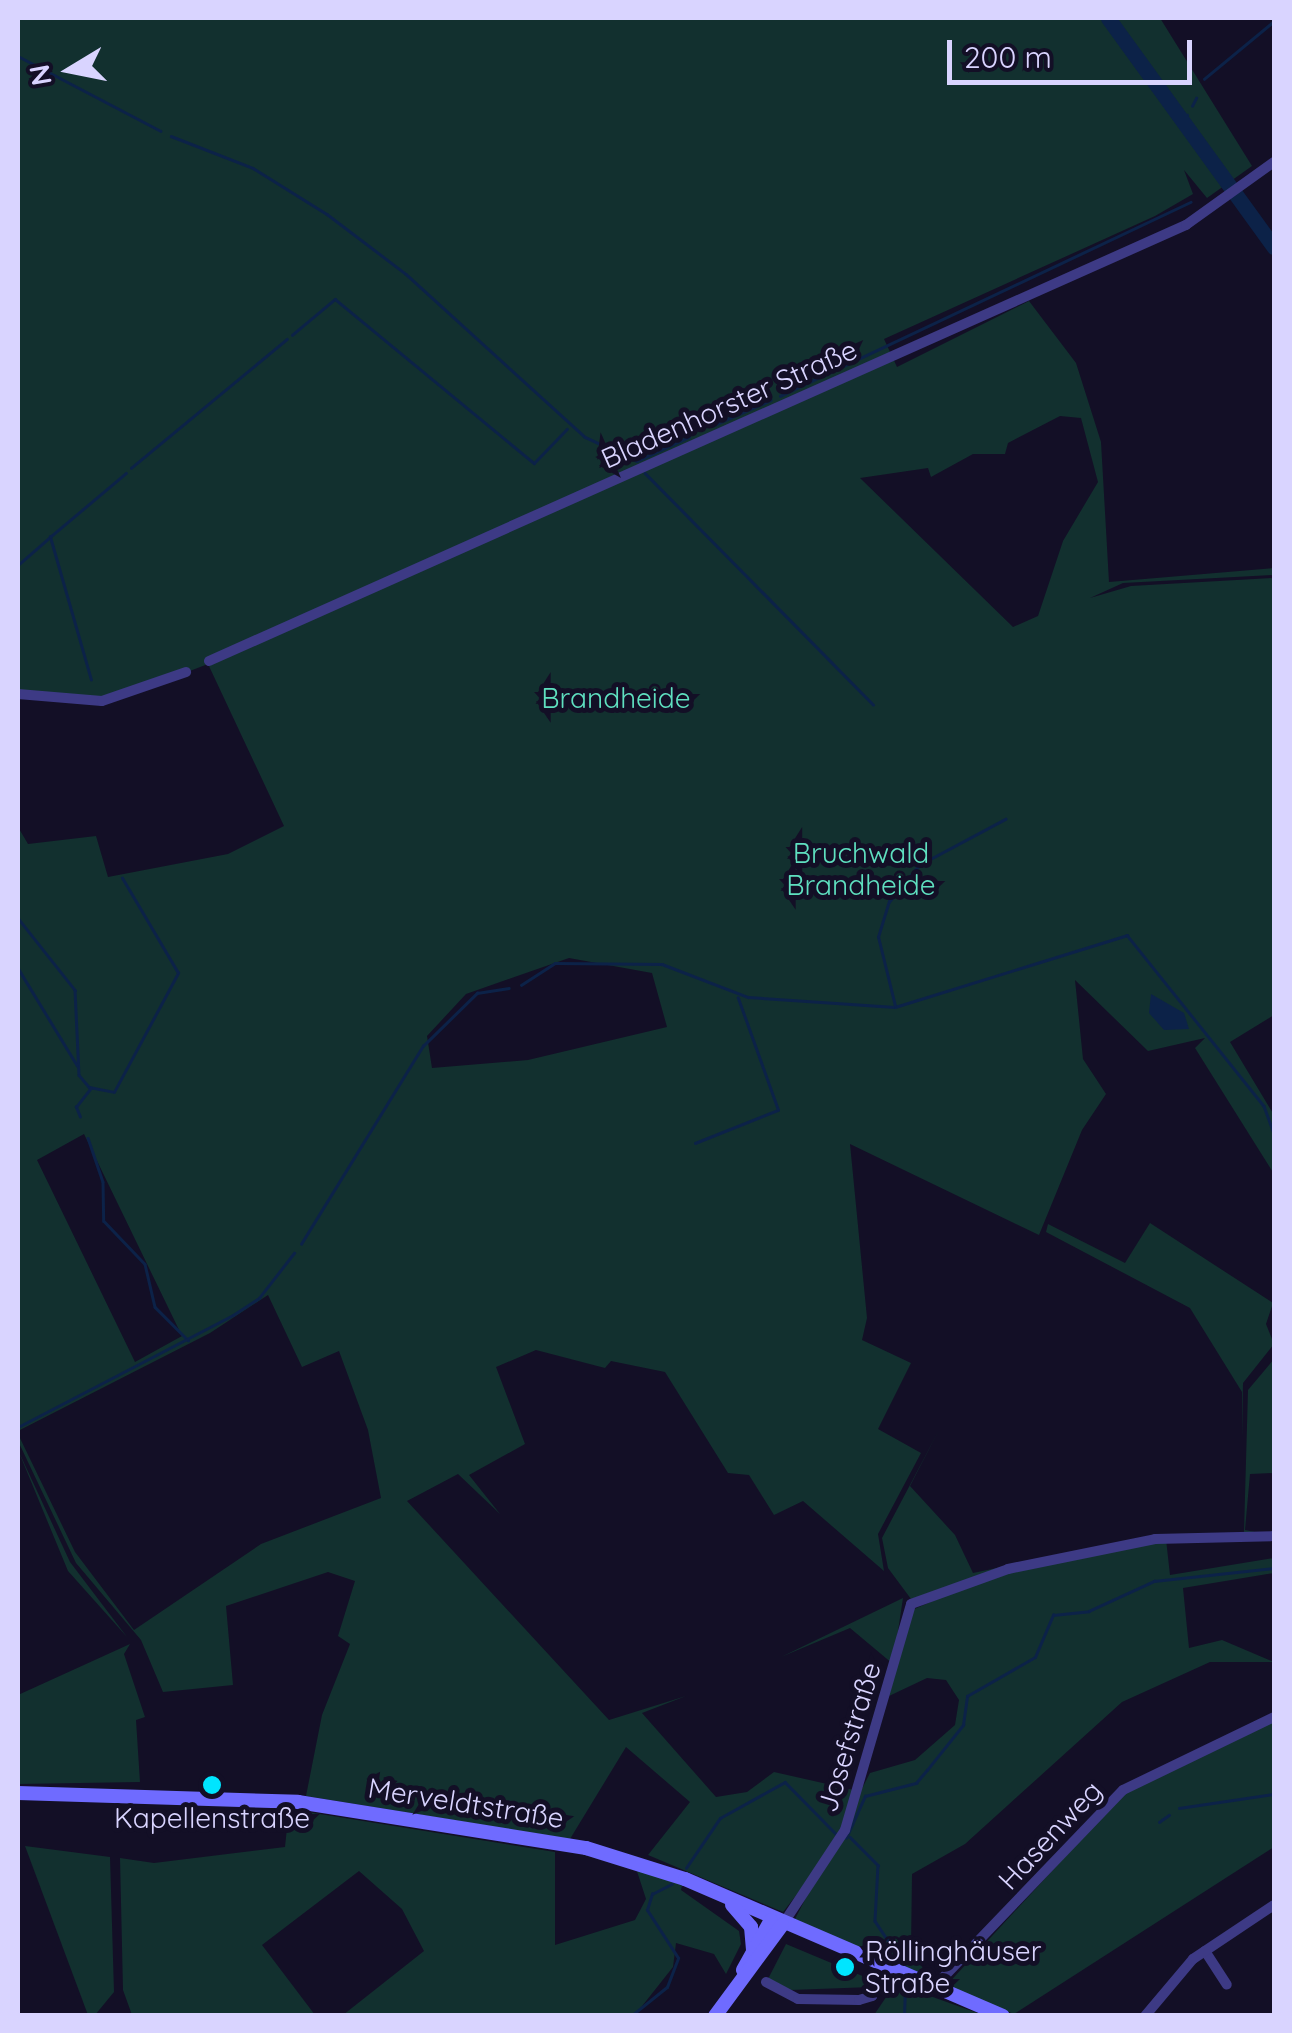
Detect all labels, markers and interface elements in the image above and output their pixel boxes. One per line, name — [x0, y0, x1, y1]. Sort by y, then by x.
north arrow — [20, 20, 120, 120]
scale bar — [952, 20, 1197, 82]
text: 200 m — [964, 38, 1052, 76]
text: N — [21, 62, 59, 88]
street label: Bladenhorster Straße — [596, 332, 862, 476]
park label: Brandheide — [541, 681, 691, 715]
park label: Bruchwald Brandheide — [786, 836, 936, 902]
street label: Josefstraße — [810, 1658, 888, 1816]
street label: Merveldtstraße — [366, 1771, 566, 1835]
marker: Kapellenstraße — [201, 1774, 223, 1796]
street label: Hasenweg — [991, 1774, 1109, 1896]
place label: Kapellenstraße — [114, 1801, 310, 1835]
place label: Röllinghäuser Straße — [865, 1934, 1041, 2000]
marker: Röllinghäuser Straße — [834, 1956, 856, 1978]

